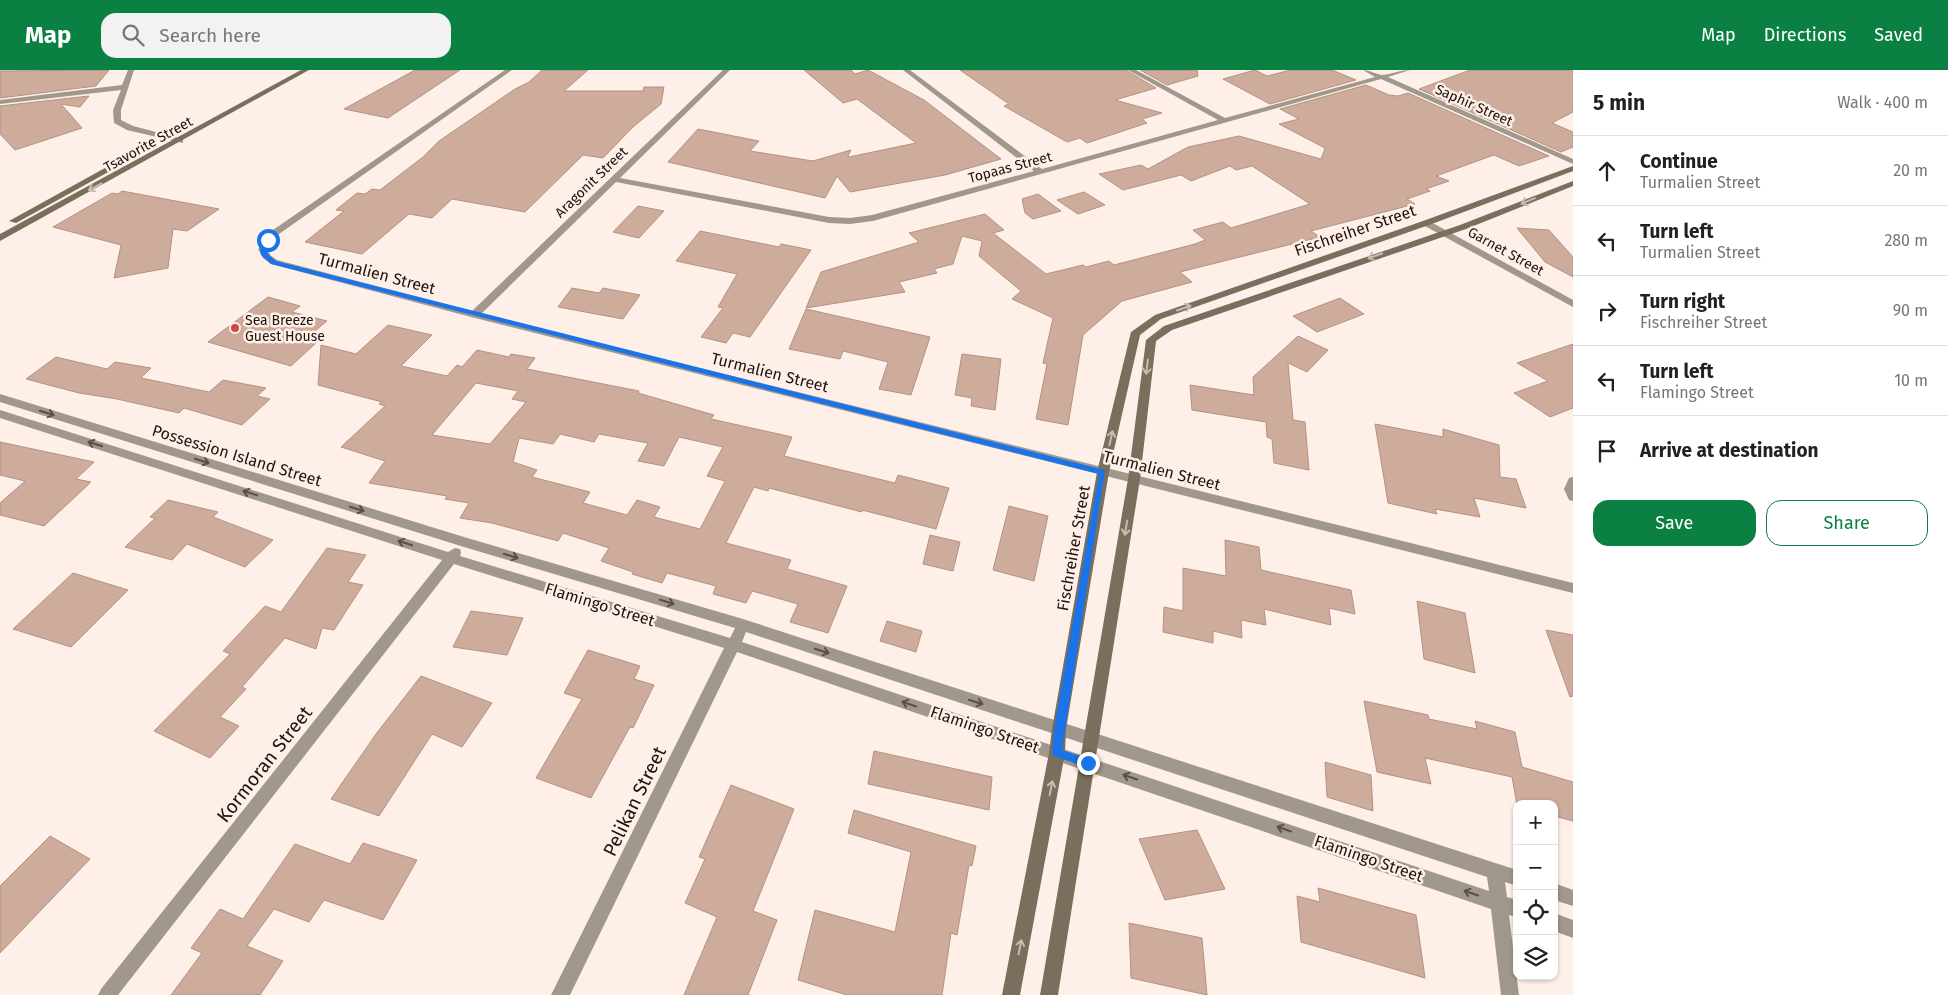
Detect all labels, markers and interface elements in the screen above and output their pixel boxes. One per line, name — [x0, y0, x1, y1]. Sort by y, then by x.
search box — [101, 13, 451, 58]
text: Map — [25, 21, 71, 49]
icon: search — [119, 21, 147, 49]
text: Search here — [159, 24, 261, 47]
text: Map — [1701, 24, 1736, 46]
text: Directions — [1764, 24, 1846, 46]
text: Saved — [1874, 24, 1923, 46]
street label: Saphir Street — [1433, 81, 1516, 130]
text: 5 min — [1593, 90, 1645, 116]
text: Walk · 400 m — [1837, 93, 1928, 112]
street label: Tsavorite Street — [101, 113, 196, 176]
street label: Aragonit Street — [551, 143, 632, 221]
street label: Topaas Street — [966, 148, 1055, 187]
text: Continue — [1640, 150, 1718, 173]
icon: ahead — [1593, 157, 1621, 185]
text: 20 m — [1893, 161, 1928, 180]
text: Turmalien Street — [1640, 173, 1760, 192]
one-way arrow — [88, 183, 103, 192]
one-way arrow — [1521, 197, 1536, 206]
street label: Fischreiher Street — [1292, 201, 1419, 260]
text: Turn left — [1640, 220, 1714, 243]
street label: Garnet Street — [1465, 224, 1548, 280]
icon: left — [1593, 227, 1621, 255]
route start — [257, 229, 280, 252]
text: 280 m — [1884, 231, 1928, 250]
text: Turmalien Street — [1640, 243, 1760, 262]
street label: Turmalien Street — [316, 249, 438, 298]
one-way arrow — [1368, 252, 1383, 261]
text: Turn right — [1640, 290, 1725, 313]
icon: right — [1593, 297, 1621, 325]
text: 90 m — [1893, 301, 1928, 320]
one-way arrow — [1175, 303, 1191, 312]
place label: Sea Breeze Guest House — [245, 312, 325, 345]
text: Fischreiher Street — [1640, 313, 1767, 332]
marker: Sea Breeze Guest House — [229, 322, 241, 334]
street label: Turmalien Street — [709, 349, 831, 396]
one-way arrow — [1142, 359, 1152, 375]
text: Turn left — [1640, 360, 1714, 383]
icon: left — [1593, 367, 1621, 395]
text: 10 m — [1894, 371, 1928, 390]
text: Flamingo Street — [1640, 383, 1754, 402]
one-way arrow — [38, 408, 54, 418]
street label: Possession Island Street — [150, 421, 324, 490]
one-way arrow — [1107, 430, 1116, 446]
icon: arrive — [1593, 437, 1621, 465]
one-way arrow — [88, 439, 103, 448]
text: Arrive at destination — [1640, 439, 1819, 462]
street label: Turmalien Street — [1101, 447, 1223, 494]
one-way arrow — [193, 456, 209, 466]
street label: Fischreiher Street — [1053, 484, 1094, 612]
one-way arrow — [242, 488, 258, 498]
button: Save — [1593, 500, 1756, 546]
button: Share — [1766, 500, 1928, 546]
one-way arrow — [349, 504, 365, 514]
one-way arrow — [1121, 520, 1131, 536]
one-way arrow — [397, 538, 413, 547]
one-way arrow — [503, 551, 519, 561]
street label: Flamingo Street — [543, 579, 657, 630]
one-way arrow — [658, 597, 674, 607]
one-way arrow — [814, 646, 830, 656]
one-way arrow — [968, 697, 984, 707]
one-way arrow — [901, 698, 917, 708]
street label: Kormoran Street — [212, 701, 317, 827]
street label: Flamingo Street — [928, 702, 1042, 757]
street label: Pelikan Street — [598, 742, 671, 860]
route end — [1077, 752, 1100, 775]
one-way arrow — [1122, 772, 1138, 781]
one-way arrow — [1046, 780, 1056, 796]
map controls — [1513, 800, 1558, 980]
button: + — [1513, 800, 1558, 845]
one-way arrow — [1276, 824, 1292, 833]
street label: Flamingo Street — [1312, 831, 1426, 886]
button: − — [1513, 845, 1558, 890]
one-way arrow — [1463, 887, 1479, 897]
button: locate — [1513, 890, 1558, 935]
button: layers — [1513, 935, 1558, 980]
one-way arrow — [1015, 940, 1025, 956]

